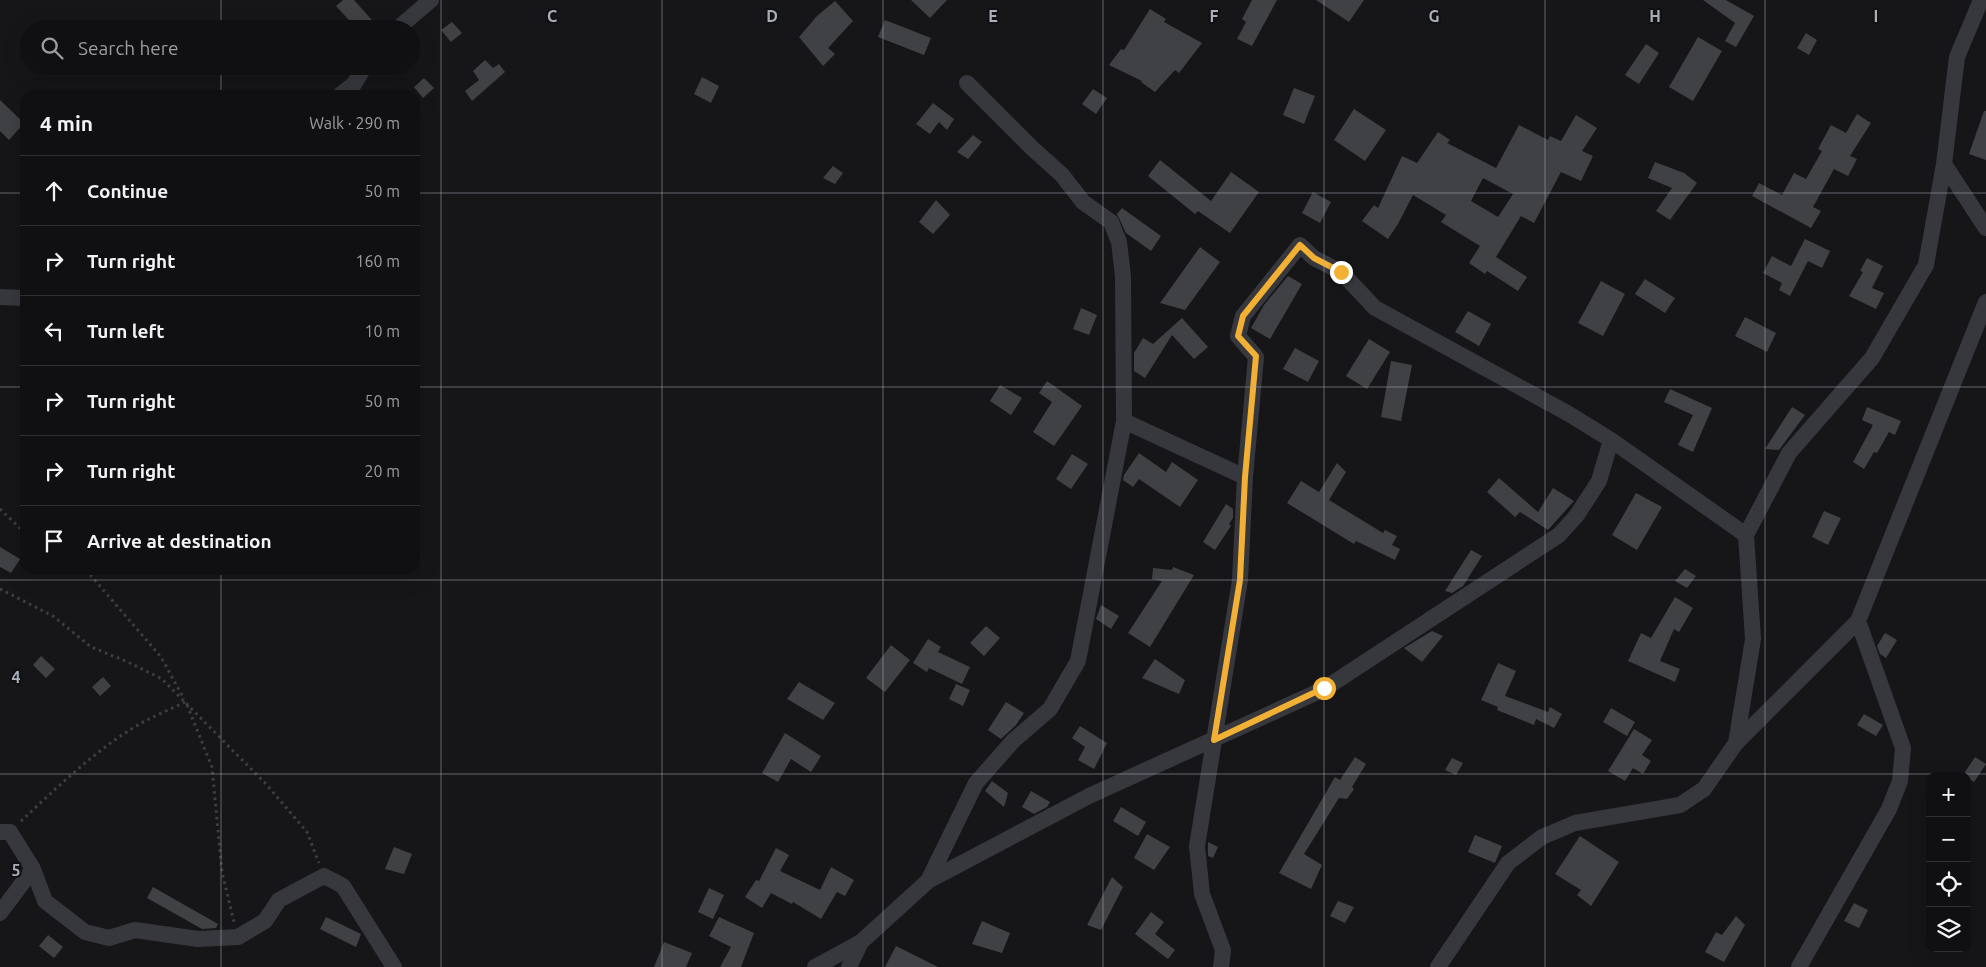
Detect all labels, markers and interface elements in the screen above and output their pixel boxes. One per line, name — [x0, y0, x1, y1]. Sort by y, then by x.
text: C — [547, 7, 557, 25]
text: D — [766, 7, 778, 25]
text: E — [988, 7, 998, 25]
text: F — [1210, 7, 1219, 25]
text: G — [1428, 7, 1440, 25]
text: H — [1649, 7, 1661, 25]
text: I — [1874, 7, 1878, 25]
search box — [20, 20, 420, 75]
icon: search — [38, 34, 66, 62]
text: Search here — [78, 37, 178, 59]
text: 4 min — [40, 111, 93, 135]
text: Walk · 290 m — [309, 114, 400, 132]
icon: ahead — [40, 177, 68, 205]
text: Continue — [87, 180, 168, 202]
text: 50 m — [364, 182, 400, 200]
icon: right — [40, 247, 68, 275]
text: Turn right — [87, 250, 175, 272]
text: 160 m — [355, 252, 400, 270]
route end — [1330, 261, 1353, 284]
icon: left — [40, 317, 68, 345]
text: Turn left — [87, 320, 165, 342]
text: 10 m — [364, 322, 400, 340]
icon: right — [40, 387, 68, 415]
text: Turn right — [87, 390, 175, 412]
text: 50 m — [364, 392, 400, 410]
icon: right — [40, 457, 68, 485]
text: Turn right — [87, 460, 175, 482]
text: 20 m — [364, 462, 400, 480]
icon: arrive — [40, 527, 68, 555]
text: Arrive at destination — [87, 530, 272, 552]
text: 4 — [11, 668, 21, 686]
route start — [1313, 677, 1336, 700]
map controls — [1926, 772, 1971, 952]
button: + — [1926, 772, 1971, 817]
button: − — [1926, 817, 1971, 862]
text: 5 — [11, 861, 21, 879]
button: locate — [1926, 862, 1971, 907]
button: layers — [1926, 907, 1971, 952]

